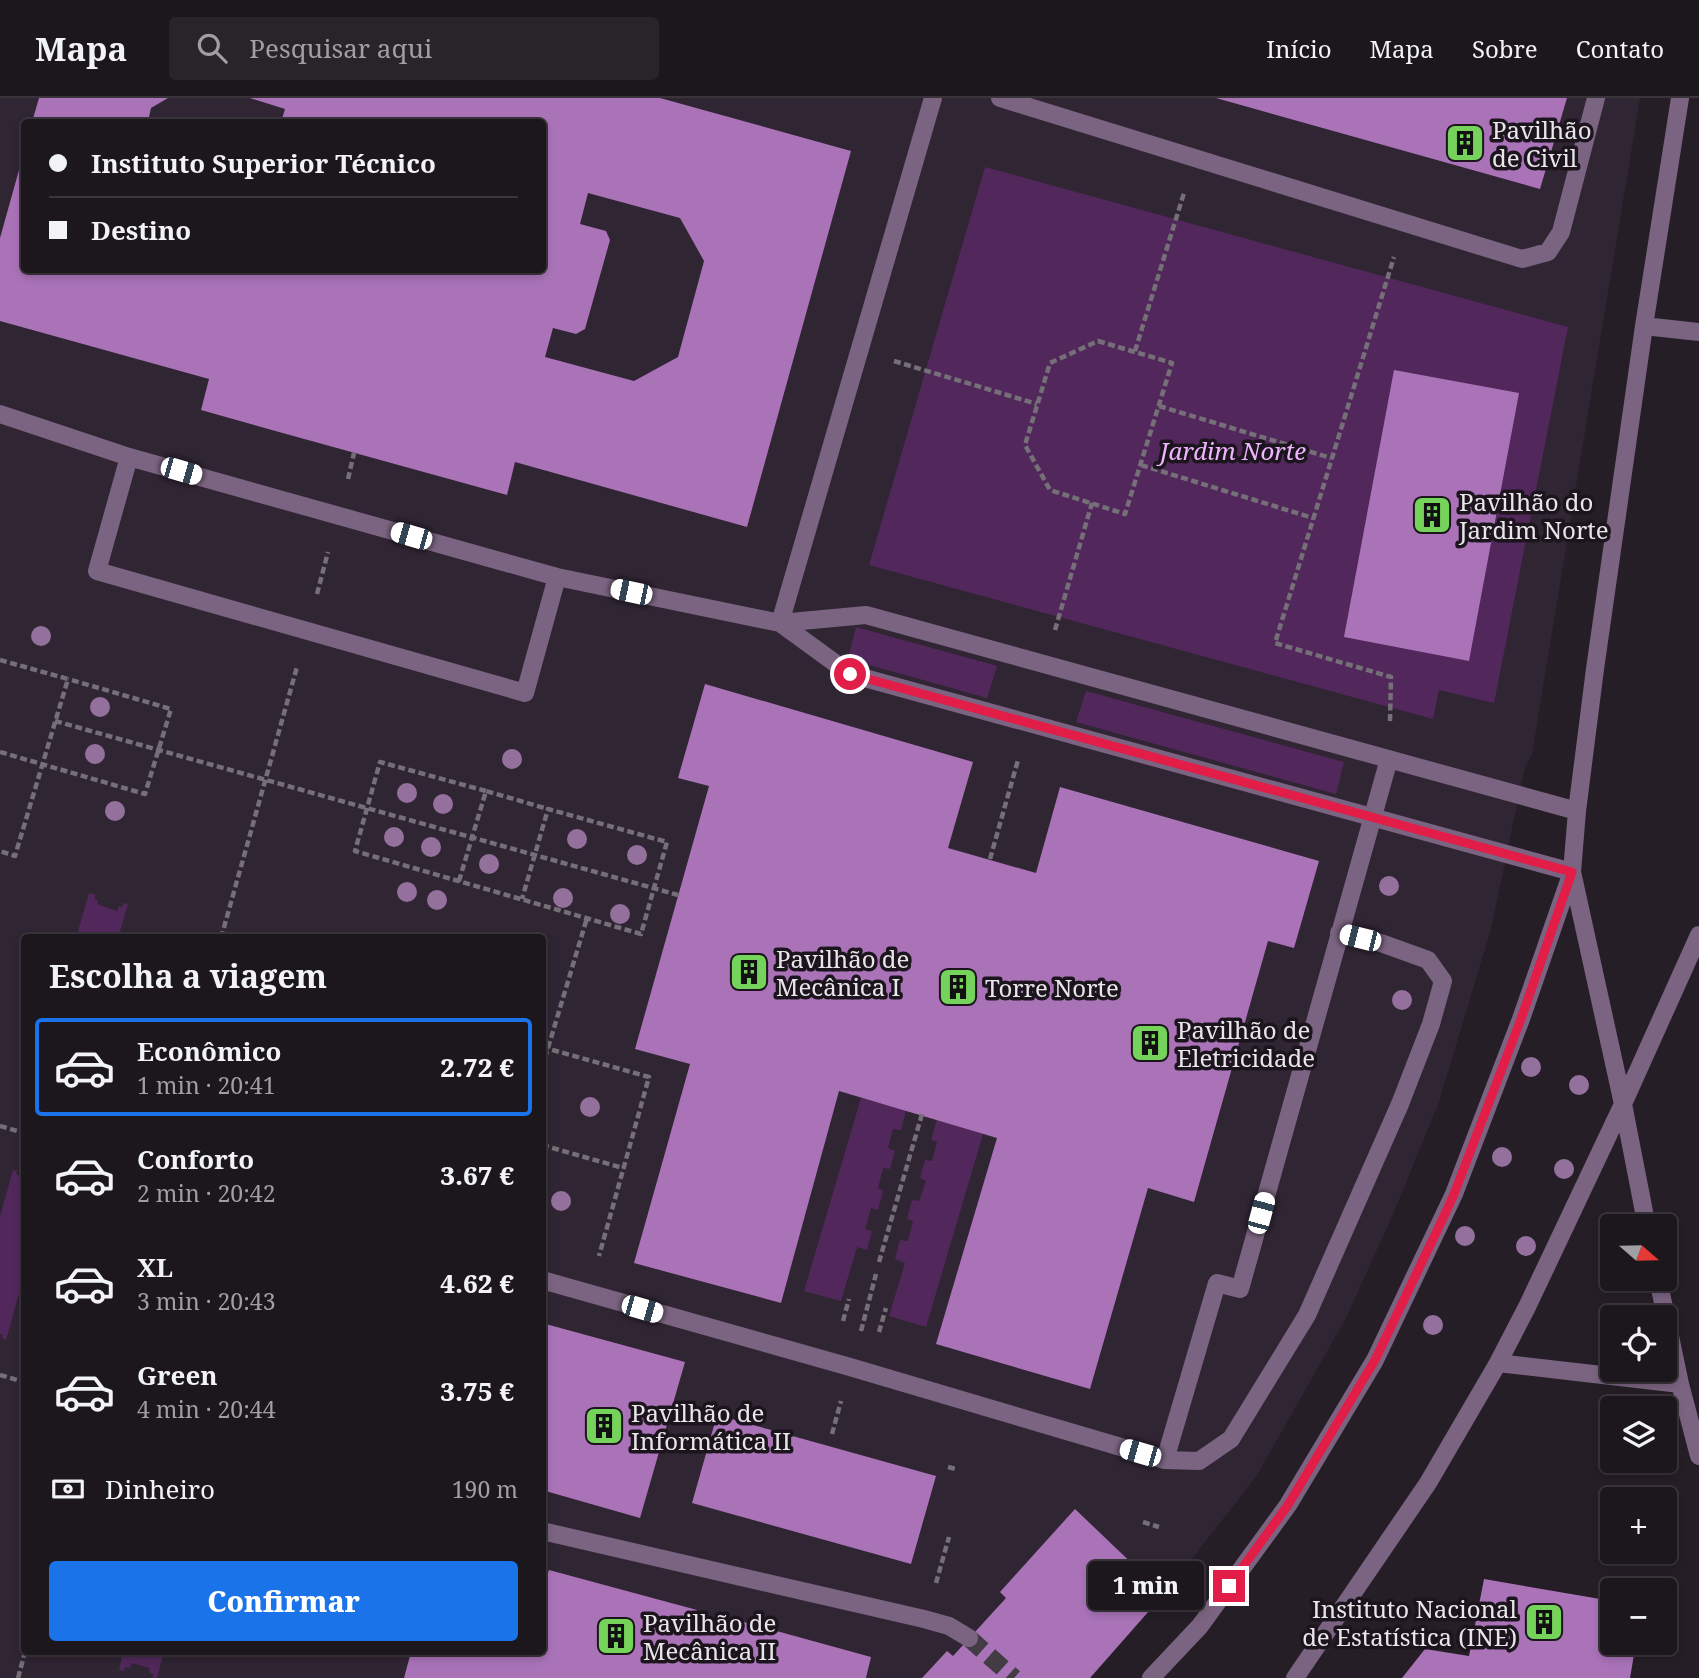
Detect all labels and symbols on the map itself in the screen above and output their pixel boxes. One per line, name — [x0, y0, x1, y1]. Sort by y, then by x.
place label: Pavilhão de Civil — [1492, 113, 1592, 174]
building icon: Pavilhão de Civil — [1444, 122, 1486, 164]
park label: Jardim Norte — [1156, 434, 1306, 467]
car — [158, 455, 205, 487]
place label: Pavilhão do Jardim Norte — [1458, 485, 1608, 546]
building icon: Pavilhão do Jardim Norte — [1411, 494, 1453, 536]
car — [388, 520, 435, 552]
car — [609, 577, 654, 607]
route start — [834, 658, 866, 690]
car — [1338, 923, 1383, 953]
place label: Pavilhão de Mecânica I — [776, 942, 909, 1003]
building icon: Pavilhão de Mecânica I — [728, 951, 770, 993]
building icon: Torre Norte — [937, 966, 979, 1008]
place label: Torre Norte — [985, 971, 1119, 1004]
place label: Pavilhão de Eletricidade — [1177, 1013, 1315, 1074]
building icon: Pavilhão de Eletricidade — [1129, 1022, 1171, 1064]
car — [1246, 1190, 1277, 1236]
north arrow — [1600, 1214, 1676, 1292]
car — [619, 1293, 666, 1325]
place label: Pavilhão de Informática II — [631, 1396, 791, 1457]
building icon: Pavilhão de Informática II — [583, 1405, 625, 1447]
car — [1117, 1437, 1164, 1469]
callout: 1 min — [1089, 1562, 1204, 1610]
route end — [1213, 1570, 1245, 1602]
place label: Instituto Nacional de Estatística (INE) — [1302, 1592, 1518, 1653]
building icon: Instituto Nacional de Estatística (INE) — [1523, 1601, 1565, 1643]
place label: Pavilhão de Mecânica II — [643, 1606, 776, 1667]
building icon: Pavilhão de Mecânica II — [595, 1615, 637, 1657]

